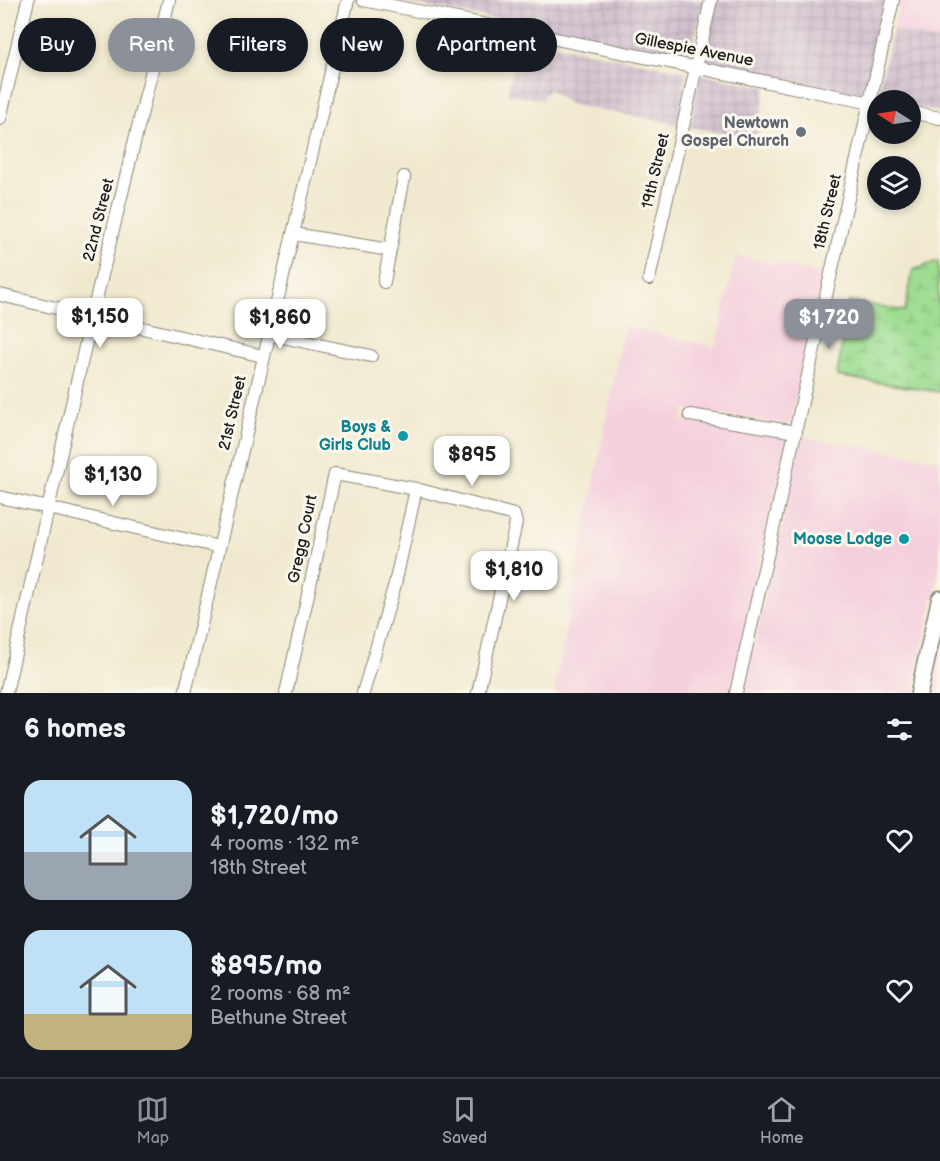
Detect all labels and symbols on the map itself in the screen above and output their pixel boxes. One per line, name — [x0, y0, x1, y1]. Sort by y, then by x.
street label: Gillespie Avenue — [633, 29, 756, 71]
north arrow — [867, 90, 921, 144]
place label: Newtown Gospel Church — [681, 114, 789, 151]
marker: Newtown Gospel Church — [794, 125, 808, 139]
street label: 19th Street — [638, 131, 674, 211]
street label: 18th Street — [810, 172, 846, 252]
street label: 22nd Street — [79, 176, 119, 264]
pin: $1,150 — [51, 298, 149, 349]
pin: $1,860 — [231, 299, 329, 350]
pin: $1,720 — [780, 299, 878, 350]
street label: 21st Street — [215, 374, 251, 452]
place label: Boys & Girls Club — [319, 418, 392, 455]
marker: Boys & Girls Club — [396, 429, 410, 443]
pin: $895 — [436, 436, 508, 487]
pin: $1,130 — [64, 456, 162, 507]
street label: Gregg Court — [284, 493, 322, 585]
place label: Moose Lodge — [793, 530, 892, 549]
marker: Moose Lodge — [897, 532, 911, 546]
pin: $1,810 — [465, 551, 563, 602]

